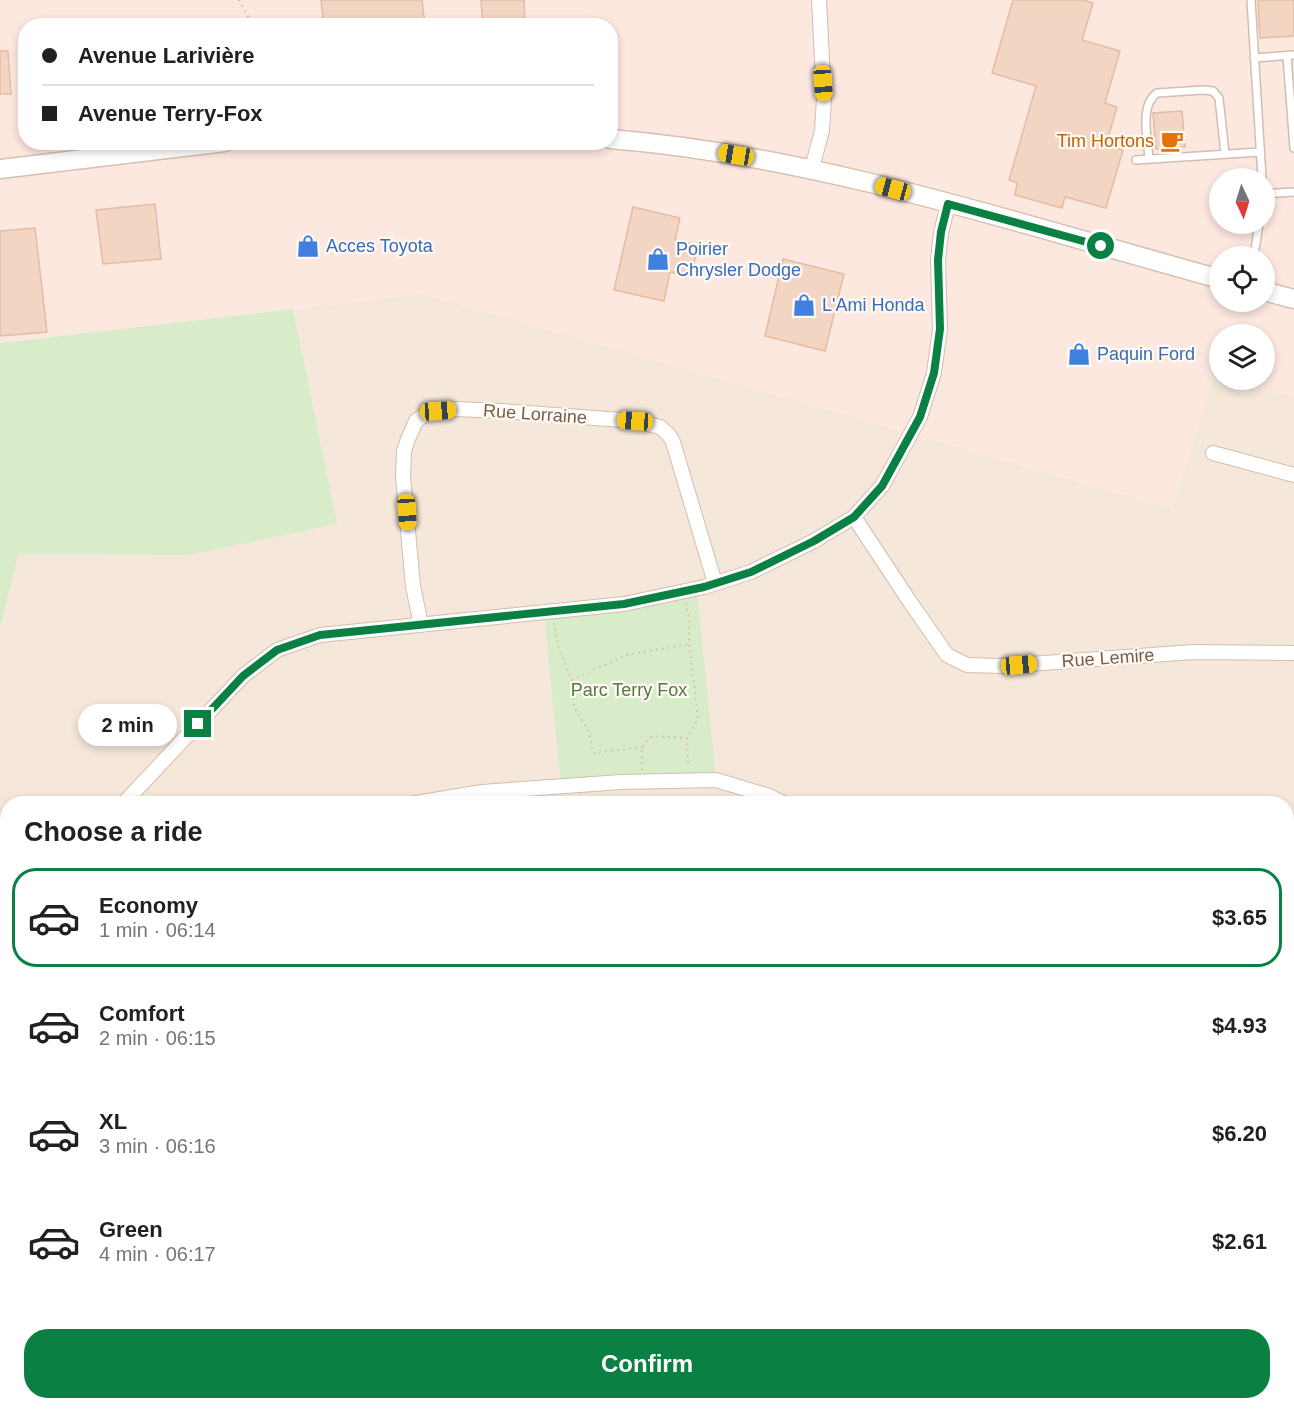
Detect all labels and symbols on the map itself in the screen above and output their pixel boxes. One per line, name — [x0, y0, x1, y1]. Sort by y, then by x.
car — [813, 64, 833, 102]
cafe icon: Tim Hortons — [1159, 128, 1185, 154]
place label: Tim Hortons — [1057, 131, 1154, 151]
car — [717, 143, 755, 167]
north arrow — [1209, 168, 1275, 234]
car — [873, 176, 913, 202]
route start — [1087, 232, 1114, 259]
shop icon: Acces Toyota — [295, 233, 321, 259]
place label: Acces Toyota — [326, 236, 434, 256]
place label: Poirier Chrysler Dodge — [676, 239, 801, 280]
shop icon: Poirier Chrysler Dodge — [645, 246, 671, 272]
shop icon: L'Ami Honda — [791, 292, 817, 318]
place label: L'Ami Honda — [822, 295, 925, 315]
shop icon: Paquin Ford — [1066, 341, 1092, 367]
place label: Paquin Ford — [1097, 344, 1195, 364]
street label: Rue Lorraine — [482, 400, 588, 428]
car — [419, 401, 457, 421]
car — [616, 411, 654, 431]
car — [397, 493, 417, 531]
street label: Rue Lemire — [1061, 645, 1155, 671]
car — [1000, 654, 1038, 676]
park label: Parc Terry Fox — [571, 680, 687, 700]
callout: 2 min — [78, 703, 177, 745]
route end — [184, 710, 211, 737]

